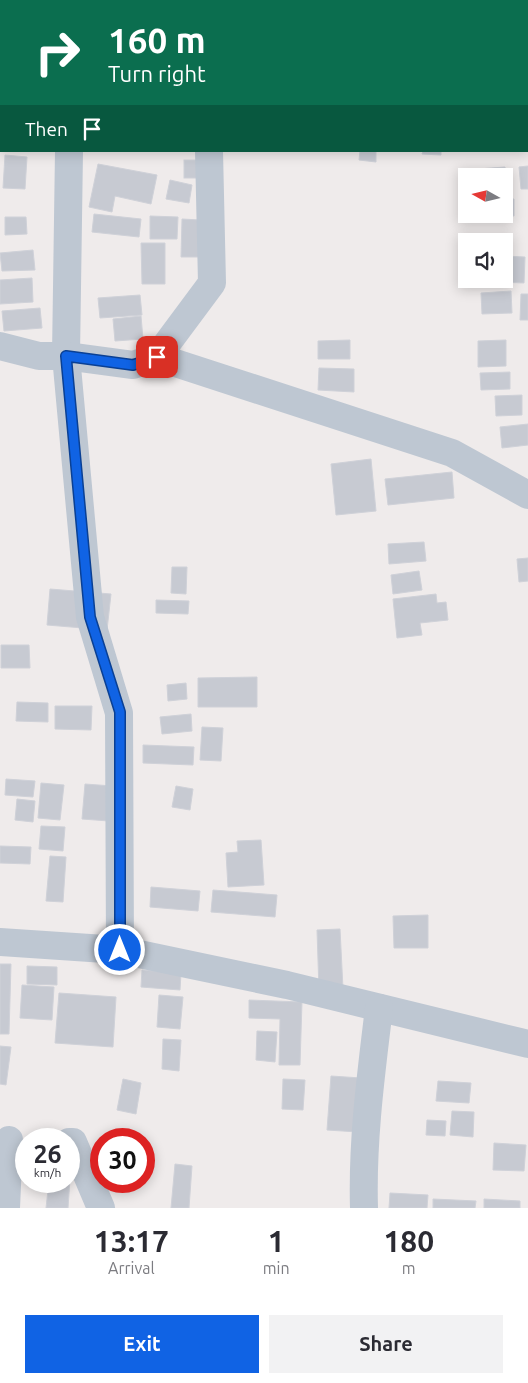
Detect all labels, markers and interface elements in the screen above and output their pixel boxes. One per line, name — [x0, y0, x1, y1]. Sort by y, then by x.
icon: right — [25, 20, 90, 85]
text: 160 m — [108, 20, 206, 60]
text: Turn right — [108, 61, 206, 86]
icon: arrive — [78, 115, 106, 143]
text: Then — [25, 118, 68, 140]
north arrow — [458, 168, 512, 222]
map controls — [458, 168, 513, 288]
button: sound — [458, 233, 513, 288]
pin — [136, 336, 178, 378]
icon: arrive — [143, 343, 171, 371]
position arrow — [93, 923, 145, 975]
speed limit sign: 30 — [90, 1128, 155, 1193]
text: 26 — [33, 1140, 62, 1168]
text: km/h — [34, 1166, 61, 1179]
text: 13:17 — [94, 1224, 169, 1258]
text: 1 — [268, 1224, 285, 1258]
text: 180 — [383, 1224, 434, 1258]
text: Arrival — [108, 1259, 155, 1277]
text: min — [263, 1259, 290, 1277]
text: m — [402, 1259, 416, 1277]
button: Exit — [25, 1315, 259, 1373]
button: Share — [269, 1315, 503, 1373]

